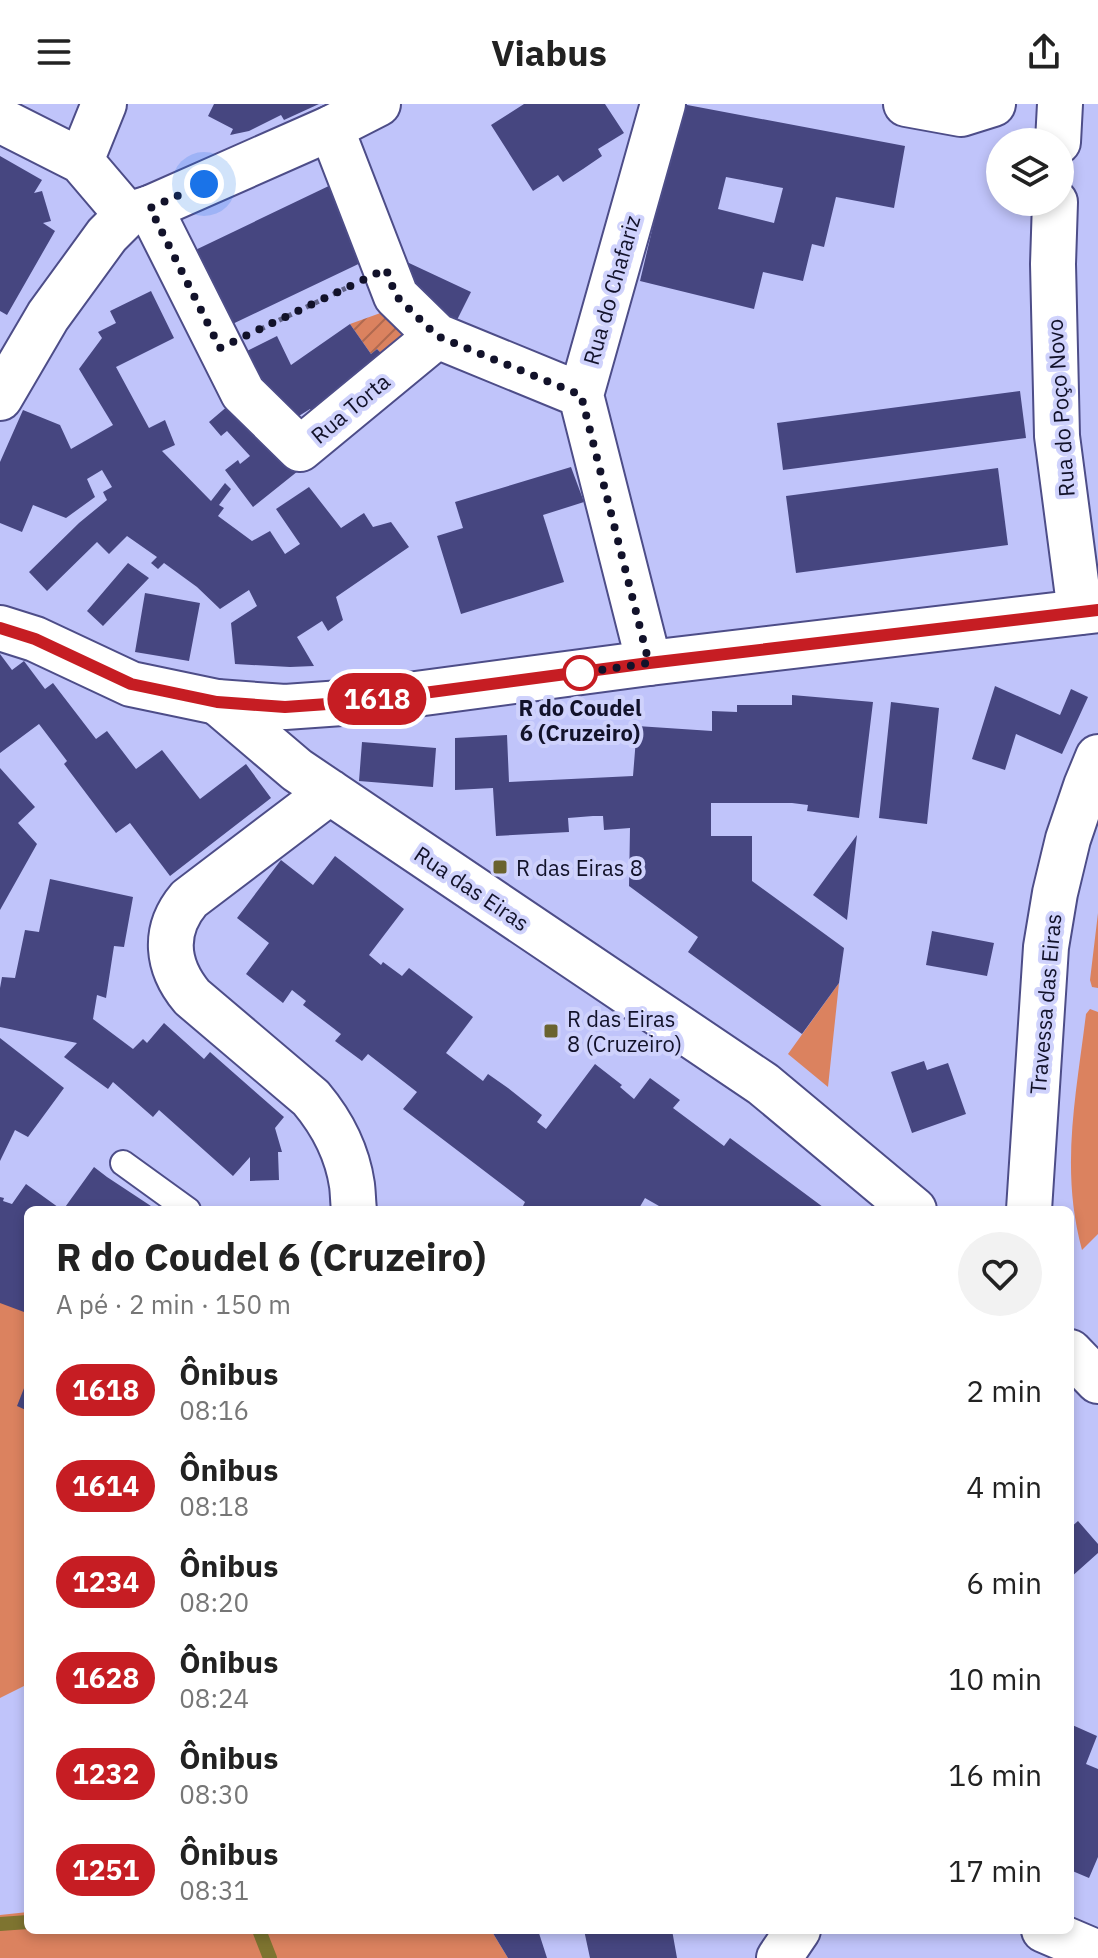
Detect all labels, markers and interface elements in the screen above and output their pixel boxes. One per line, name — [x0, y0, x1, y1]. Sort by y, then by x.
text: Viabus — [491, 29, 607, 76]
icon: menu — [32, 30, 76, 74]
icon: share — [1022, 30, 1066, 74]
map controls — [986, 128, 1074, 216]
button: layers — [986, 128, 1074, 216]
your location — [184, 164, 224, 204]
street label: Rua do Chafariz — [576, 212, 646, 368]
street label: Rua do Poço Novo — [1039, 318, 1081, 498]
street label: Rua Torta — [304, 366, 396, 450]
marker: R do Coudel 6 (Cruzeiro) — [563, 656, 597, 690]
line badge: 1618 — [321, 673, 433, 725]
text: 1618 — [343, 680, 411, 717]
place label: R do Coudel 6 (Cruzeiro) — [518, 693, 642, 747]
street label: Rua das Eiras — [409, 839, 535, 937]
place label: R das Eiras 8 — [516, 853, 643, 882]
marker: R das Eiras 8 — [491, 858, 509, 876]
street label: Travessa das Eiras — [1023, 912, 1067, 1096]
place label: R das Eiras 8 (Cruzeiro) — [567, 1004, 682, 1058]
marker: R das Eiras 8 (Cruzeiro) — [542, 1022, 560, 1040]
text: R do Coudel 6 (Cruzeiro) — [56, 1232, 486, 1281]
button: heart — [958, 1232, 1042, 1316]
text: A pé · 2 min · 150 m — [56, 1287, 291, 1321]
text: Ônibus — [179, 1354, 278, 1393]
text: 1618 — [72, 1371, 139, 1408]
text: 2 min — [966, 1371, 1042, 1410]
text: 08:16 — [179, 1393, 249, 1427]
text: Ônibus — [179, 1450, 278, 1489]
text: 1614 — [72, 1467, 139, 1504]
text: 4 min — [966, 1467, 1042, 1506]
text: 08:18 — [179, 1489, 249, 1523]
text: Ônibus — [179, 1546, 278, 1585]
text: 1234 — [72, 1563, 139, 1600]
text: 6 min — [966, 1563, 1042, 1602]
text: 08:20 — [179, 1585, 249, 1619]
text: Ônibus — [179, 1642, 278, 1681]
text: 1628 — [72, 1659, 139, 1696]
text: 10 min — [948, 1659, 1042, 1698]
text: 08:24 — [179, 1681, 249, 1715]
text: Ônibus — [179, 1738, 278, 1777]
text: 1232 — [72, 1755, 139, 1792]
text: 16 min — [948, 1755, 1042, 1794]
text: 08:30 — [179, 1777, 249, 1811]
text: Ônibus — [179, 1834, 278, 1873]
text: 1251 — [72, 1851, 139, 1888]
text: 17 min — [948, 1851, 1042, 1890]
text: 08:31 — [179, 1873, 249, 1907]

